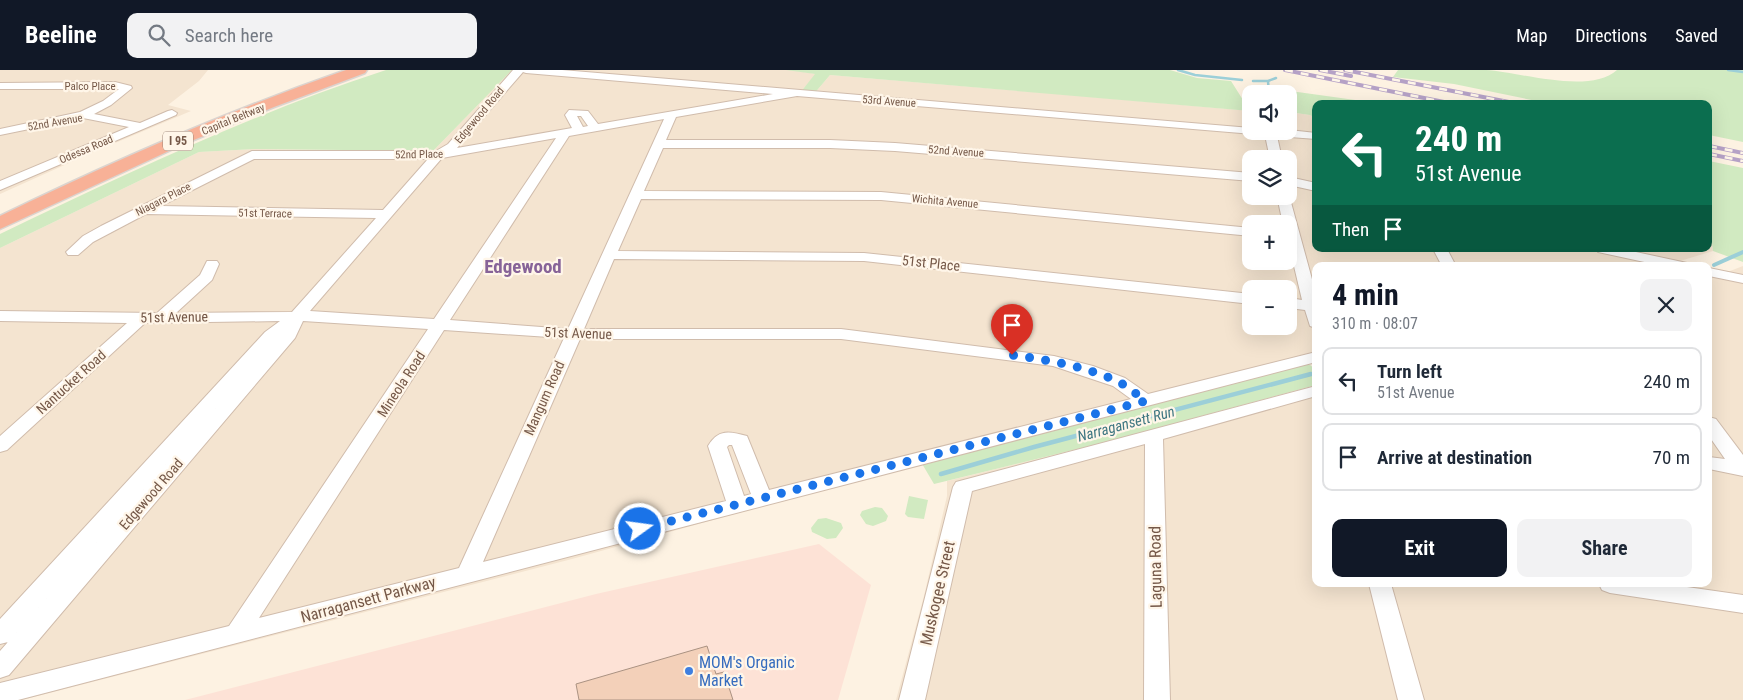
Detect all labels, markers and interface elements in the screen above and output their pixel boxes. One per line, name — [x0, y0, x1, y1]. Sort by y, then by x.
search box — [127, 13, 477, 58]
text: Beeline — [25, 21, 97, 49]
icon: search — [145, 21, 173, 49]
text: Search here — [185, 24, 273, 47]
text: Map — [1516, 25, 1547, 46]
text: Directions — [1575, 25, 1647, 46]
text: Saved — [1675, 25, 1718, 46]
street label: Palco Place — [64, 80, 116, 93]
street label: Edgewood Road — [452, 84, 507, 146]
map controls — [1242, 85, 1297, 335]
button: sound — [1242, 85, 1297, 140]
street label: 53rd Avenue — [862, 93, 916, 110]
street label: Capital Beltway — [200, 101, 267, 138]
street label: 52nd Avenue — [26, 111, 84, 134]
text: 240 m — [1415, 119, 1502, 160]
icon: left — [1332, 120, 1397, 185]
road number: I 95 — [163, 131, 193, 150]
street label: Odessa Road — [57, 132, 115, 167]
street label: 52nd Avenue — [928, 143, 984, 160]
street label: 52nd Place — [395, 148, 443, 161]
button: layers — [1242, 150, 1297, 205]
text: 51st Avenue — [1415, 161, 1522, 186]
street label: Niagara Place — [133, 180, 193, 219]
street label: Wichita Avenue — [911, 192, 979, 211]
street label: 51st Terrace — [238, 207, 292, 220]
button: + — [1242, 215, 1297, 270]
icon: arrive — [1379, 215, 1407, 243]
text: Then — [1332, 218, 1369, 241]
street label: 51st Place — [901, 252, 961, 274]
district label: Edgewood — [484, 255, 562, 278]
text: 4 min — [1332, 277, 1399, 312]
button: close — [1640, 279, 1692, 331]
button: − — [1242, 280, 1297, 335]
pin — [991, 304, 1033, 355]
street label: 51st Avenue — [140, 308, 209, 326]
icon: arrive — [998, 311, 1026, 339]
text: 310 m · 08:07 — [1332, 314, 1418, 333]
street label: 51st Avenue — [544, 324, 613, 342]
street label: Nantucket Road — [33, 347, 109, 417]
street label: Mineola Road — [374, 348, 428, 420]
street label: Mangum Road — [521, 358, 567, 438]
text: Turn left — [1377, 360, 1442, 383]
icon: left — [1334, 367, 1362, 395]
text: 240 m — [1643, 370, 1690, 393]
text: 51st Avenue — [1377, 383, 1455, 402]
water label: Narragansett Run — [1075, 402, 1177, 446]
icon: arrive — [1334, 443, 1362, 471]
text: Arrive at destination — [1377, 446, 1532, 469]
text: 70 m — [1653, 446, 1690, 469]
street label: Edgewood Road — [116, 455, 186, 533]
position arrow — [613, 502, 665, 554]
button: Exit — [1332, 519, 1507, 577]
button: Share — [1517, 519, 1692, 577]
street label: Laguna Road — [1145, 526, 1166, 608]
street label: Muskogee Street — [916, 539, 959, 647]
street label: Narragansett Parkway — [299, 572, 438, 627]
place label: MOM's Organic Market — [699, 653, 795, 690]
marker: MOM's Organic Market — [683, 665, 695, 677]

